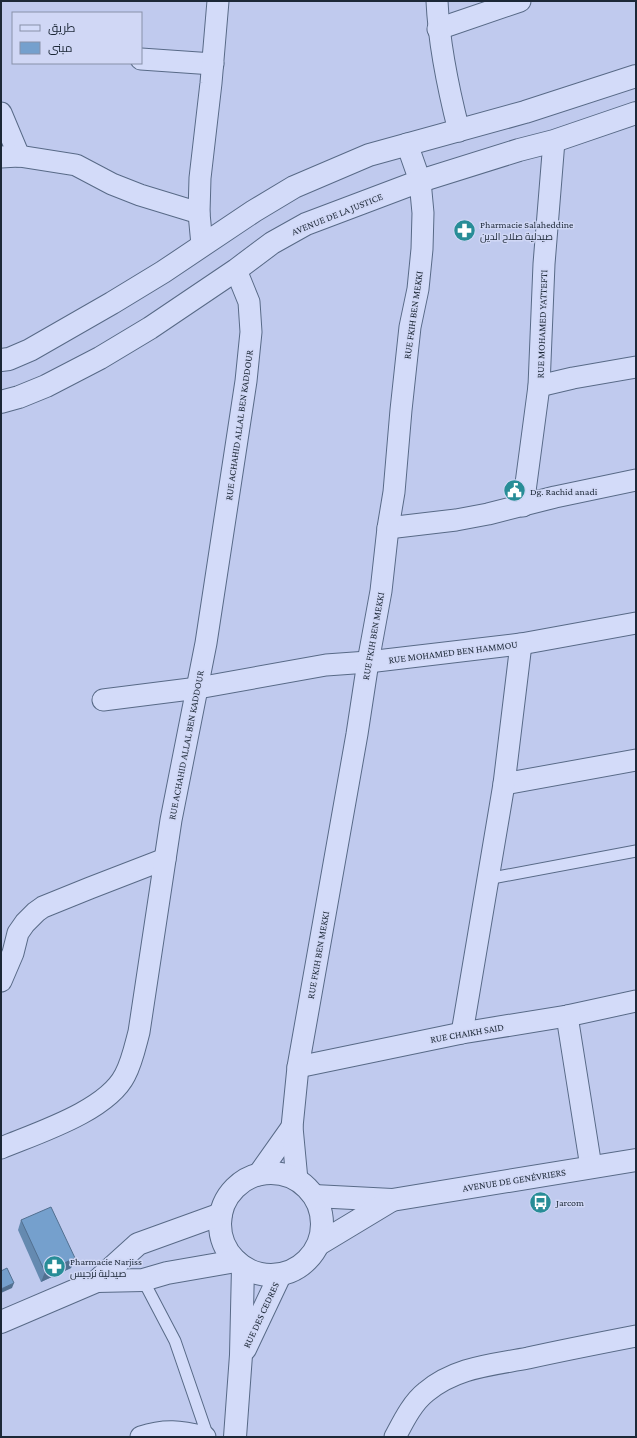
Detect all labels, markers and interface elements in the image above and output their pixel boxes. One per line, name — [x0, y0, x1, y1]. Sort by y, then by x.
legend — [12, 12, 142, 64]
text: طريق — [48, 21, 76, 35]
text: مبنى — [48, 41, 73, 55]
street label: AVENUE DE LA JUSTICE — [290, 190, 385, 237]
pharmacy icon: Pharmacie Salaheddine صيدلية صلاح الدين — [452, 217, 478, 243]
place label: Pharmacie Salaheddine صيدلية صلاح الدين — [480, 219, 574, 243]
street label: RUE FKIH BEN MEKKI — [401, 270, 425, 360]
street label: RUE MOHAMED YATTEFTI — [535, 270, 549, 378]
street label: RUE ACHAHID ALLAL BEN KADDOUR — [223, 349, 255, 501]
public building icon: Dg. Rachid anadi — [502, 478, 528, 504]
place label: Dg. Rachid anadi — [530, 486, 598, 497]
street label: RUE FKIH BEN MEKKI — [360, 591, 386, 681]
street label: RUE MOHAMED BEN HAMMOU — [388, 639, 519, 665]
street label: RUE ACHAHID ALLAL BEN KADDOUR — [166, 669, 206, 821]
street label: RUE FKIH BEN MEKKI — [305, 910, 331, 1000]
street label: RUE CHAIKH SAID — [429, 1021, 505, 1045]
street label: AVENUE DE GENÉVRIERS — [462, 1166, 567, 1194]
bus stop icon: Jarcom — [527, 1189, 553, 1215]
place label: Jarcom — [555, 1197, 584, 1208]
pharmacy icon: Pharmacie Narjiss صيدلية نرجيس — [41, 1254, 67, 1280]
place label: Pharmacie Narjiss صيدلية نرجيس — [70, 1256, 142, 1280]
street label: RUE DES CEDRES — [241, 1280, 281, 1350]

